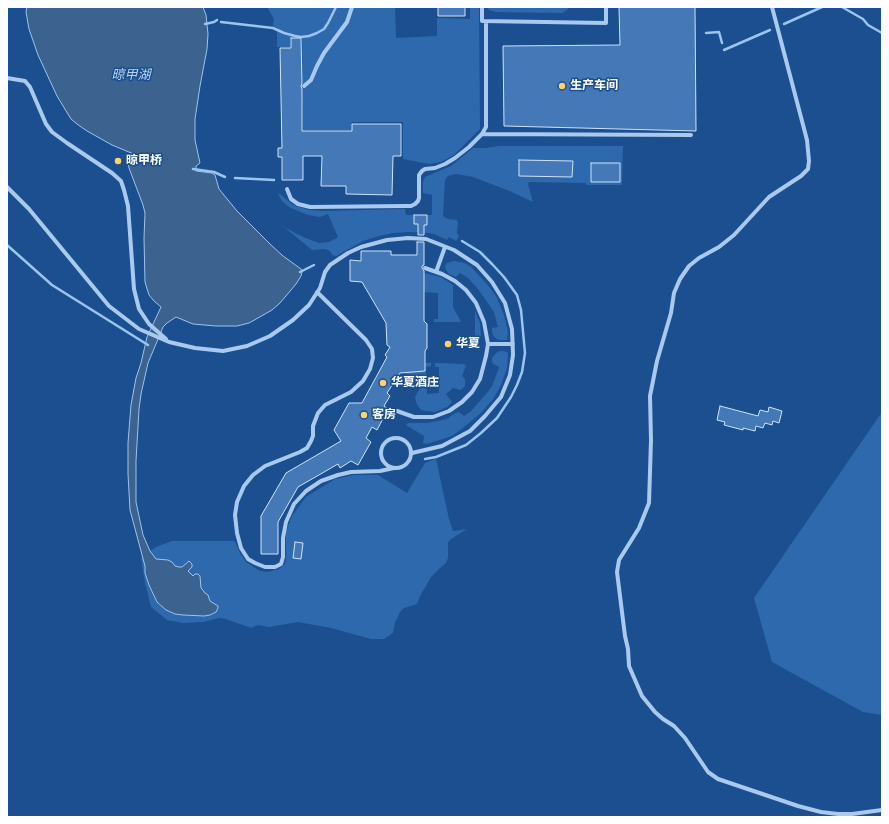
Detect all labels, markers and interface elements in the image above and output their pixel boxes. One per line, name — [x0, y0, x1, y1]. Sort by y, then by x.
water label: 晾甲湖 — [112, 68, 150, 84]
place label: 生产车间 — [570, 79, 618, 93]
marker: 生产车间 — [557, 81, 567, 91]
place label: 晾甲桥 — [126, 154, 162, 168]
marker: 晾甲桥 — [113, 156, 123, 166]
place label: 华夏 — [456, 337, 480, 351]
marker: 华夏 — [443, 339, 453, 349]
place label: 华夏酒庄 — [391, 376, 439, 390]
marker: 华夏酒庄 — [378, 378, 388, 388]
place label: 客房 — [372, 408, 396, 422]
marker: 客房 — [359, 410, 369, 420]

